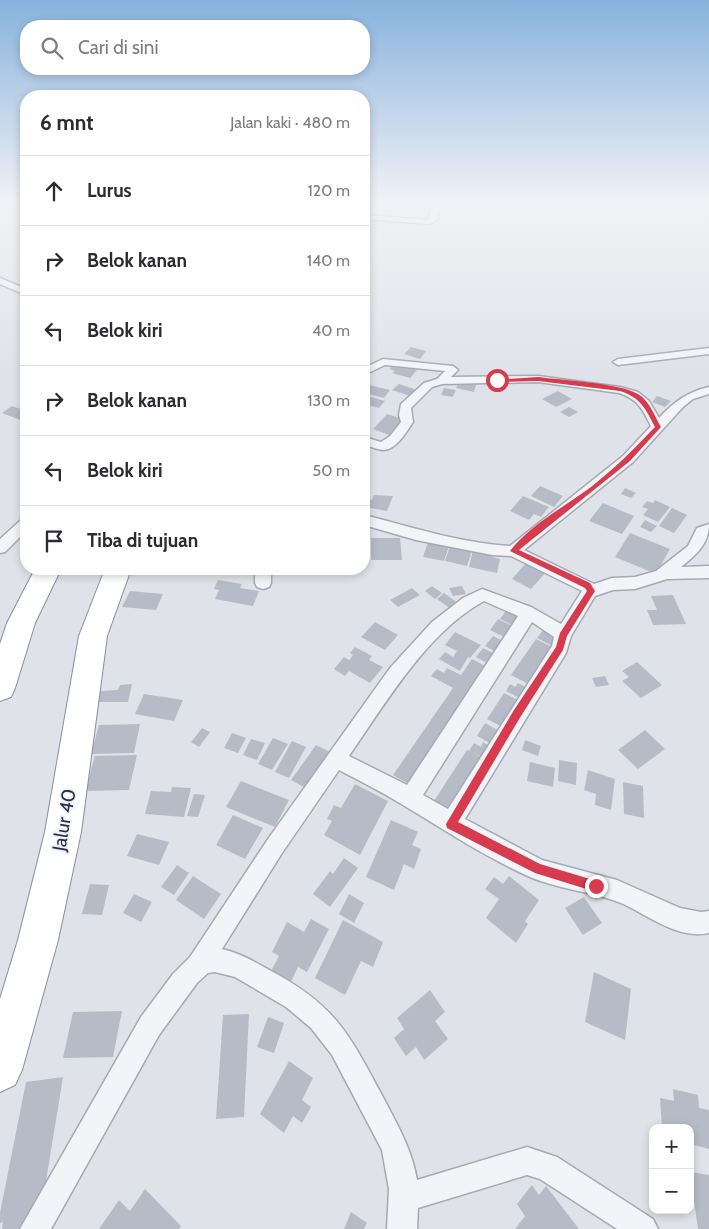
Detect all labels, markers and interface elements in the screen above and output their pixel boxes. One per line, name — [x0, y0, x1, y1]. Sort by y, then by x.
search box — [20, 20, 370, 75]
icon: search — [38, 34, 66, 62]
text: Cari di sini — [78, 36, 159, 59]
text: 6 mnt — [40, 110, 93, 135]
text: Jalan kaki · 480 m — [230, 113, 350, 132]
icon: ahead — [40, 177, 68, 205]
text: Lurus — [87, 179, 132, 202]
text: 120 m — [308, 181, 350, 200]
icon: right — [40, 247, 68, 275]
text: Belok kanan — [87, 249, 187, 272]
text: 140 m — [307, 251, 350, 270]
icon: left — [40, 317, 68, 345]
text: Belok kiri — [87, 319, 163, 342]
text: 40 m — [312, 321, 350, 340]
route start — [486, 369, 509, 392]
icon: right — [40, 387, 68, 415]
text: Belok kanan — [87, 389, 187, 412]
text: 130 m — [307, 391, 350, 410]
icon: left — [40, 457, 68, 485]
text: Belok kiri — [87, 459, 163, 482]
text: 50 m — [313, 461, 350, 480]
icon: arrive — [40, 527, 68, 555]
text: Tiba di tujuan — [87, 529, 198, 552]
street label: Jalur 40 — [47, 787, 81, 854]
route end — [585, 875, 608, 898]
map controls — [649, 1124, 694, 1214]
button: + — [649, 1124, 694, 1169]
button: − — [649, 1169, 694, 1214]

